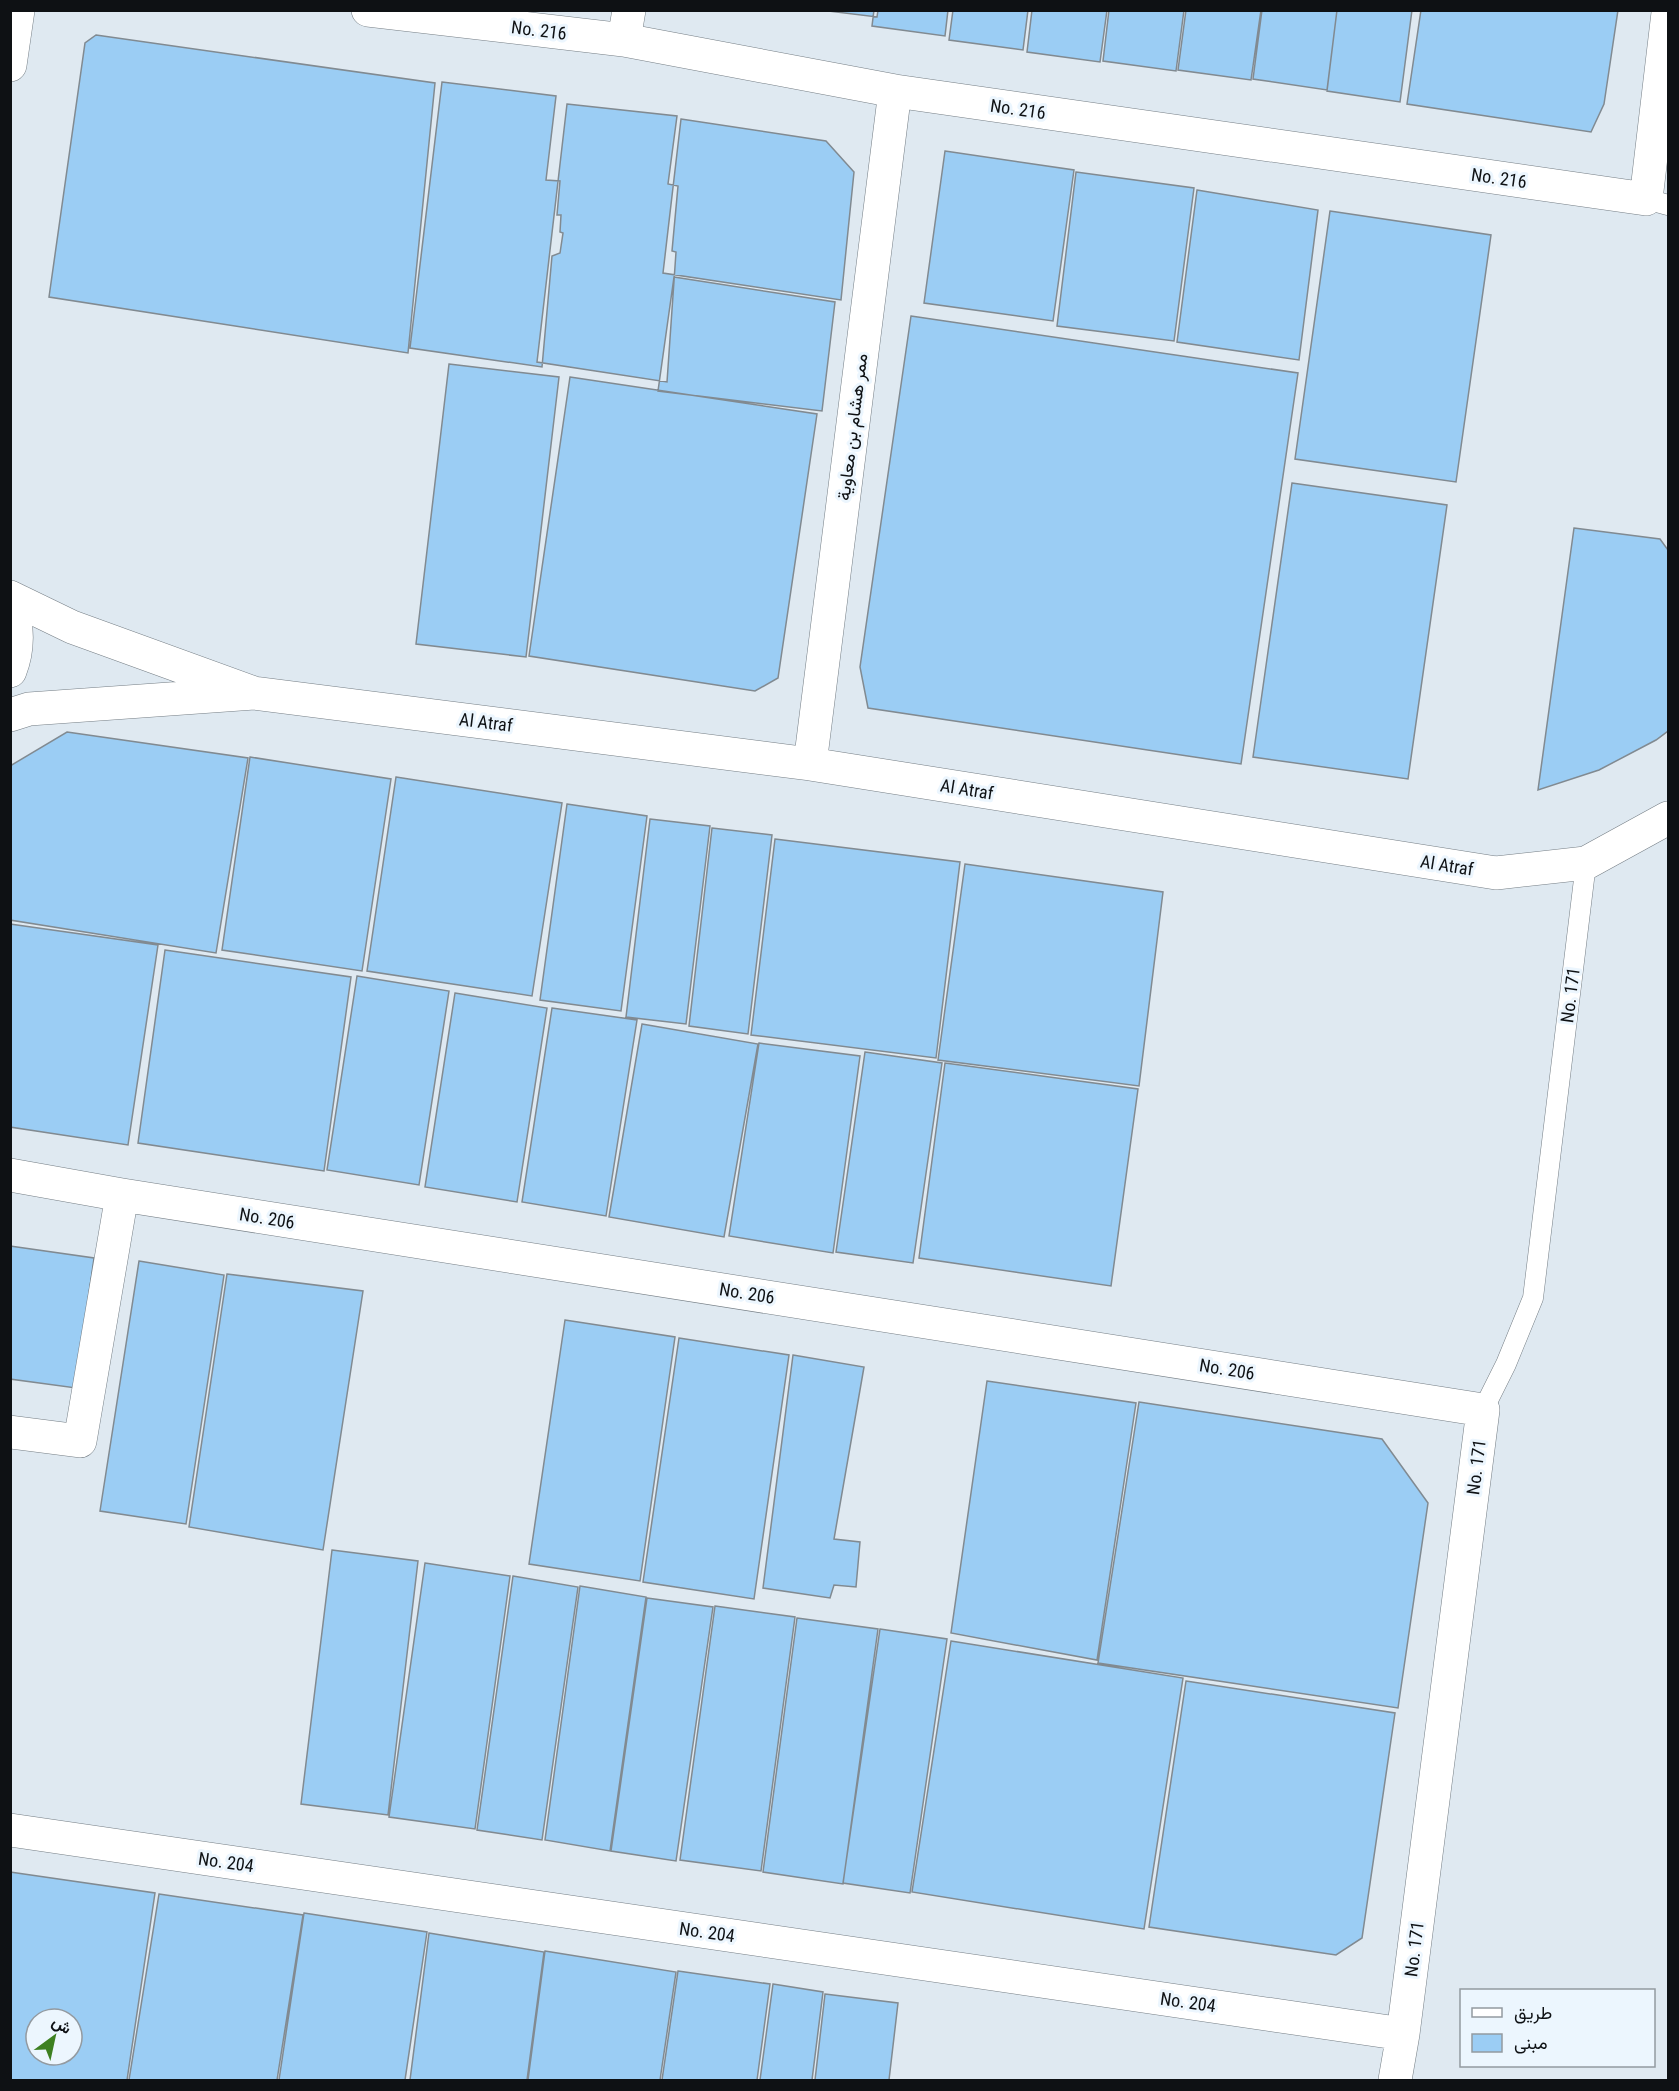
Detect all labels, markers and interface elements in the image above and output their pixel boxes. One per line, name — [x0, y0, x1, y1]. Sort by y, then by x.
street label: No. 216 — [510, 16, 568, 44]
street label: No. 216 — [989, 95, 1047, 123]
street label: No. 216 — [1470, 164, 1528, 192]
street label: ممر هشام بن معاوية — [833, 352, 873, 502]
street label: Al Atraf — [458, 708, 514, 736]
street label: Al Atraf — [939, 774, 995, 804]
street label: Al Atraf — [1419, 850, 1475, 880]
street label: No. 171 — [1556, 966, 1584, 1024]
street label: No. 206 — [238, 1203, 296, 1233]
street label: No. 206 — [718, 1278, 776, 1308]
street label: No. 206 — [1198, 1354, 1256, 1384]
street label: No. 171 — [1462, 1438, 1490, 1496]
street label: No. 204 — [197, 1848, 255, 1876]
street label: No. 204 — [678, 1918, 736, 1946]
street label: No. 171 — [1400, 1920, 1428, 1978]
street label: No. 204 — [1159, 1988, 1217, 2016]
legend — [1460, 1989, 1655, 2067]
text: طريق — [1514, 2002, 1552, 2024]
north arrow — [24, 2007, 84, 2067]
text: ش — [49, 2012, 75, 2038]
text: مبنى — [1514, 2032, 1548, 2054]

